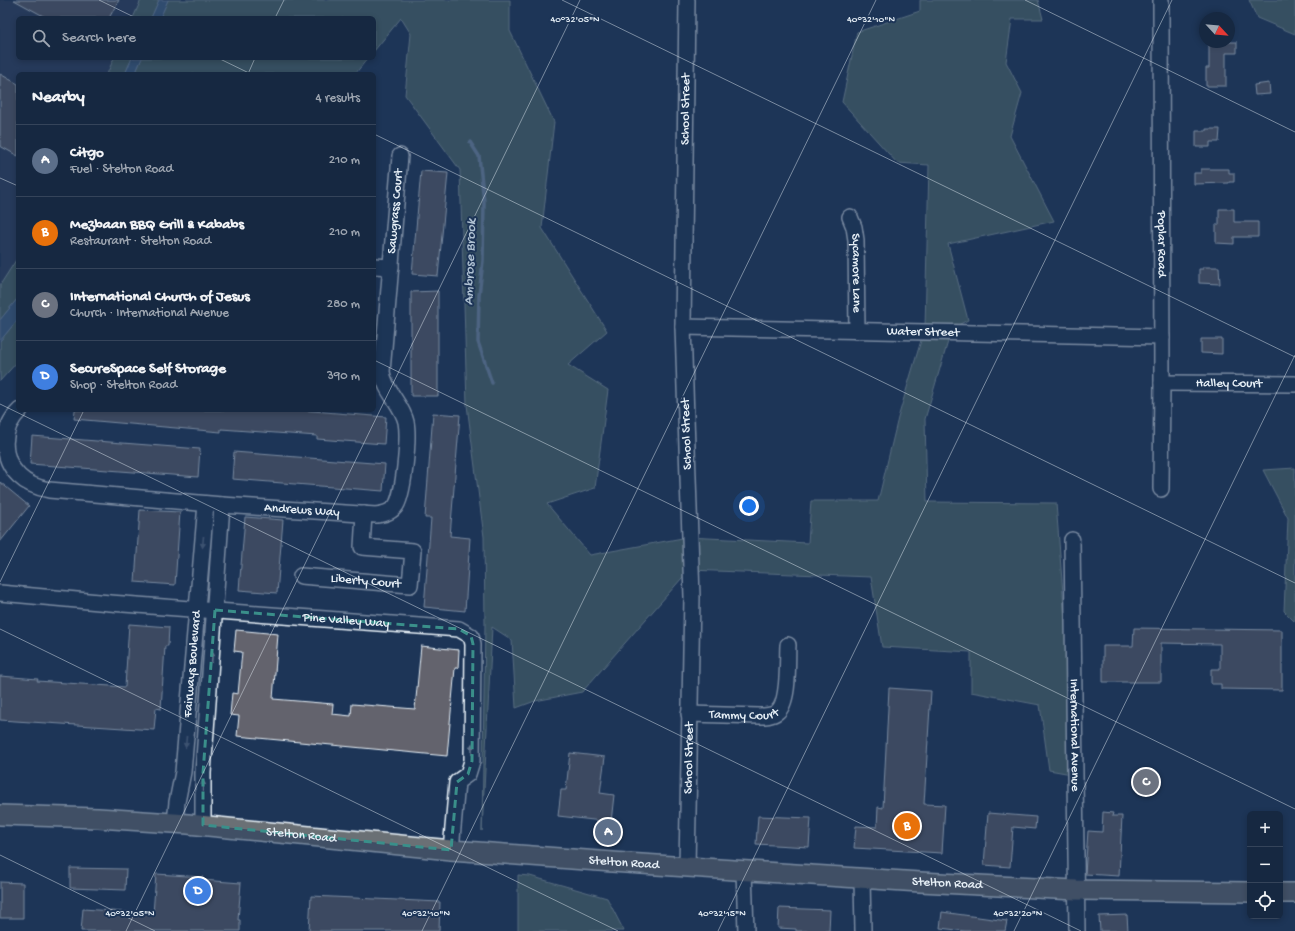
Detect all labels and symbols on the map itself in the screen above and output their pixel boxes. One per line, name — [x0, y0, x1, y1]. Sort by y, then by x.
north arrow — [1199, 12, 1235, 48]
text: 40°32'05"N — [550, 14, 600, 26]
text: 40°32'10"N — [847, 14, 895, 26]
street label: School Street — [678, 72, 694, 145]
street label: Sawgrass Court — [384, 167, 407, 254]
street label: Poplar Road — [1154, 210, 1169, 279]
water label: Ambrose Brook — [461, 217, 481, 305]
street label: Sycamore Lane — [848, 232, 864, 313]
street label: Water Street — [886, 324, 961, 340]
street label: Halley Court — [1196, 376, 1264, 391]
street label: School Street — [678, 396, 696, 470]
your location — [739, 496, 759, 516]
street label: Andrews Way — [264, 500, 341, 520]
one-way arrow — [199, 536, 206, 548]
street label: Liberty Court — [330, 571, 403, 592]
street label: Fairways Boulevard — [180, 609, 204, 719]
street label: Pine Valley Way — [301, 610, 390, 631]
one-way arrow — [208, 651, 215, 663]
street label: International Avenue — [1066, 679, 1083, 792]
street label: Tammy Court — [708, 704, 784, 724]
street label: School Street — [681, 720, 697, 794]
one-way arrow — [183, 736, 189, 748]
one-way arrow — [469, 742, 475, 755]
pin: C — [1133, 767, 1159, 797]
one-way arrow — [200, 779, 206, 792]
pin: B — [894, 811, 920, 841]
pin: A — [595, 817, 621, 847]
street label: Stelton Road — [265, 824, 338, 846]
street label: Stelton Road — [588, 853, 661, 873]
street label: Stelton Road — [912, 874, 984, 893]
pin: D — [185, 876, 211, 906]
text: 40°32'05"N — [105, 908, 155, 920]
text: 40°32'10"N — [402, 908, 450, 920]
text: 40°32'15"N — [698, 908, 746, 920]
text: 40°32'20"N — [994, 908, 1043, 920]

